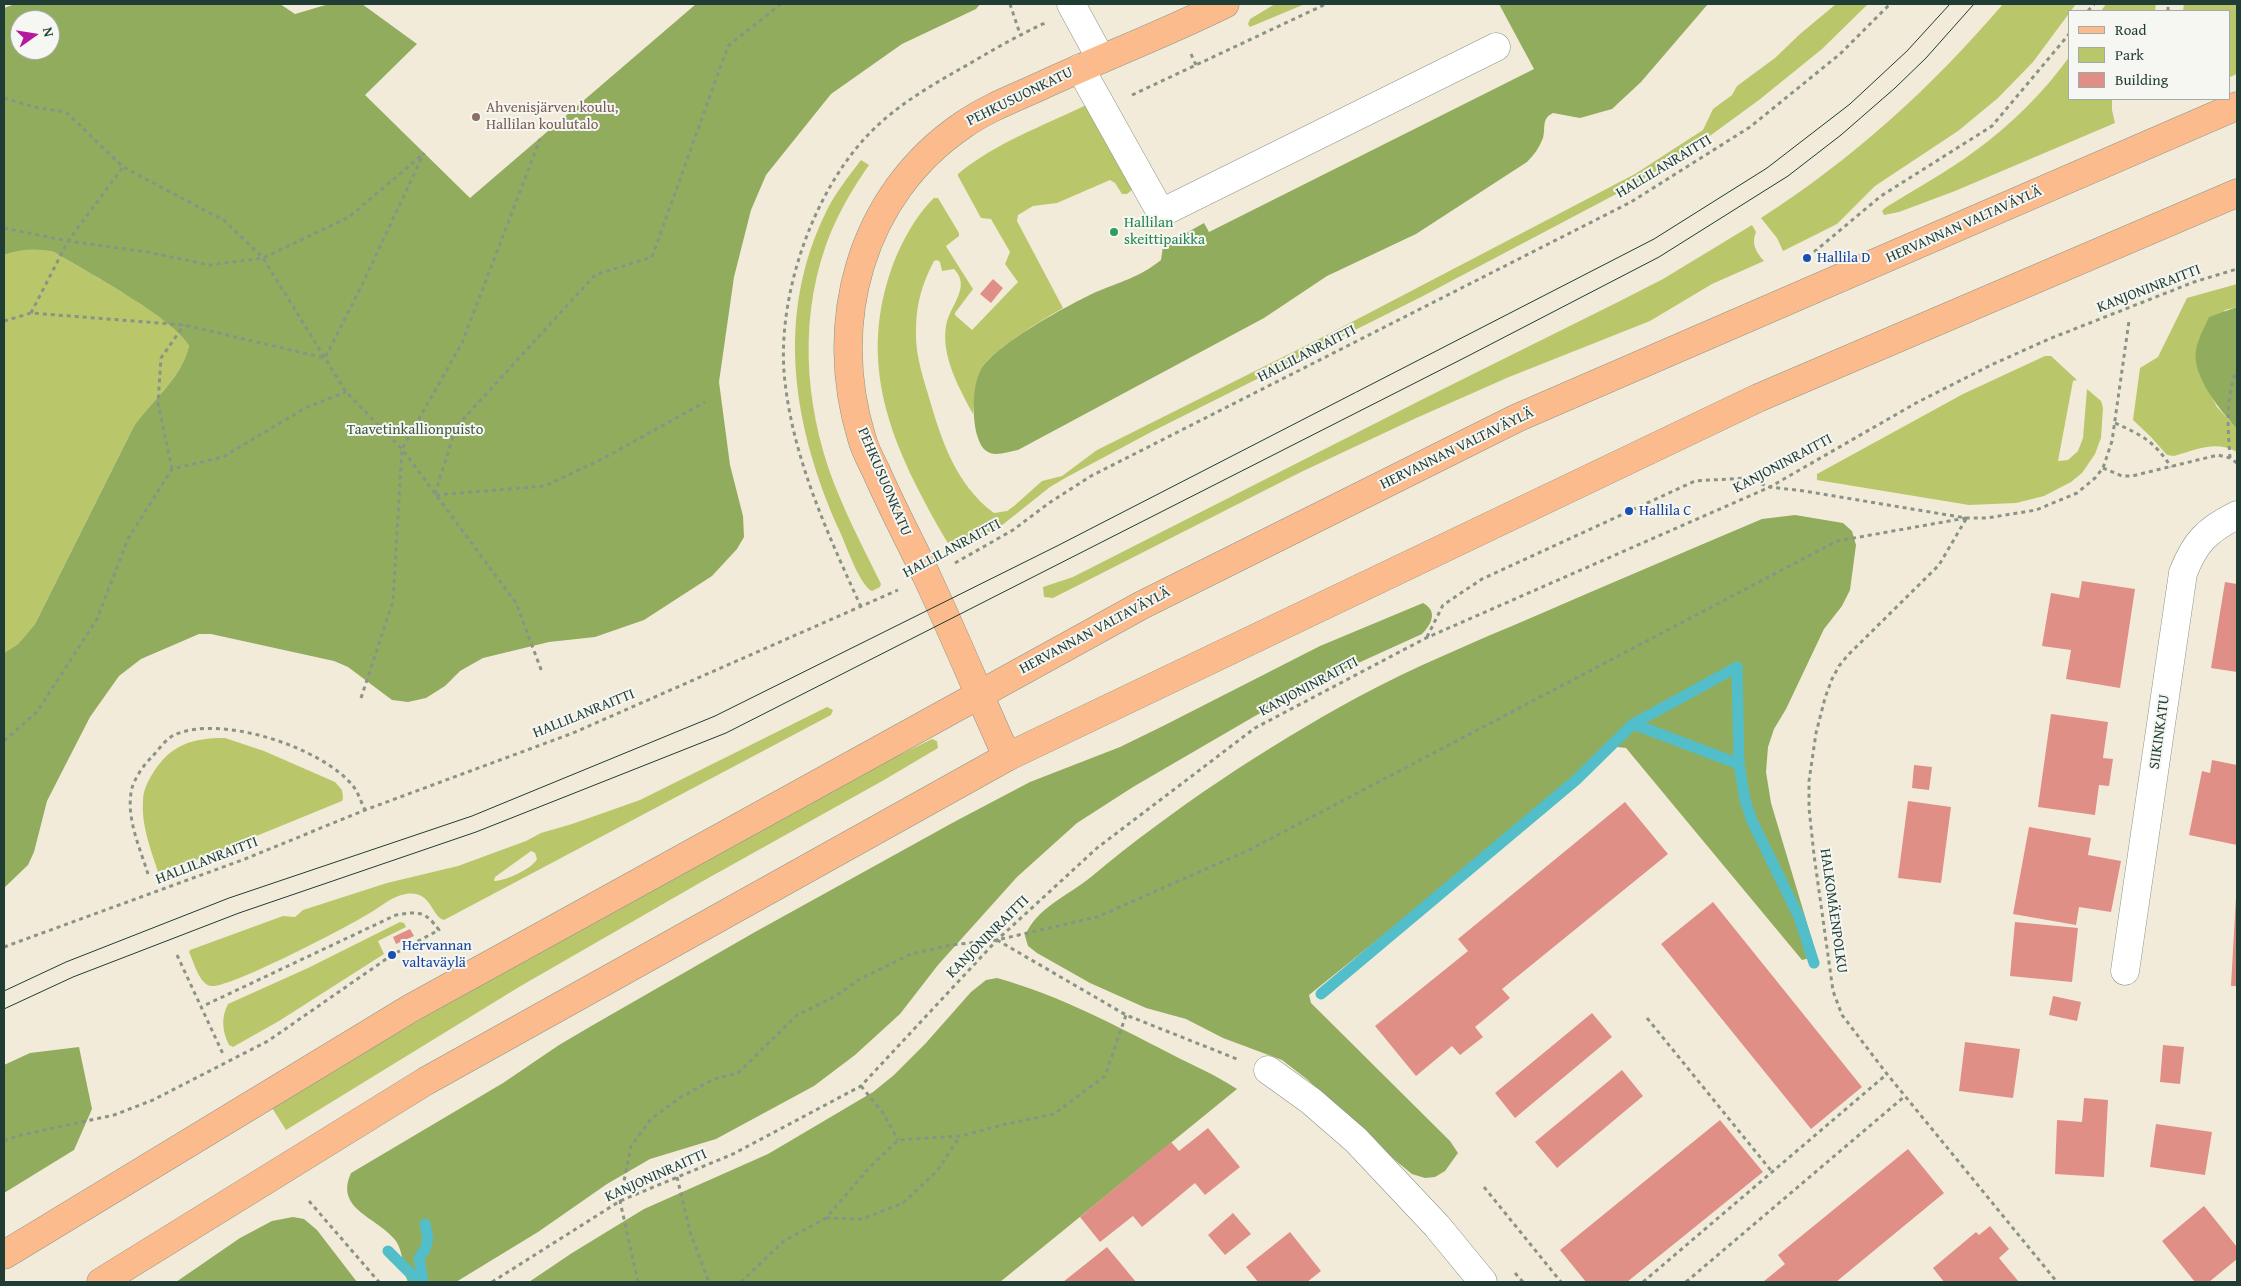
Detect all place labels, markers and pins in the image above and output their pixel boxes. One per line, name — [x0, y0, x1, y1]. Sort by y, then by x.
place label: Ahvenisjärven koulu, Hallilan koulutalo — [486, 99, 618, 134]
marker: Ahvenisjärven koulu, Hallilan koulutalo — [470, 111, 482, 123]
place label: Hallilan skeittipaikka — [1124, 214, 1205, 249]
marker: Hallilan skeittipaikka — [1108, 226, 1120, 238]
place label: Hallila D — [1817, 249, 1870, 267]
marker: Hallila D — [1801, 252, 1813, 264]
place label: Hallila C — [1639, 502, 1691, 520]
marker: Hallila C — [1623, 505, 1635, 517]
place label: Hervannan valtaväylä — [402, 937, 472, 972]
marker: Hervannan valtaväylä — [386, 949, 398, 961]

